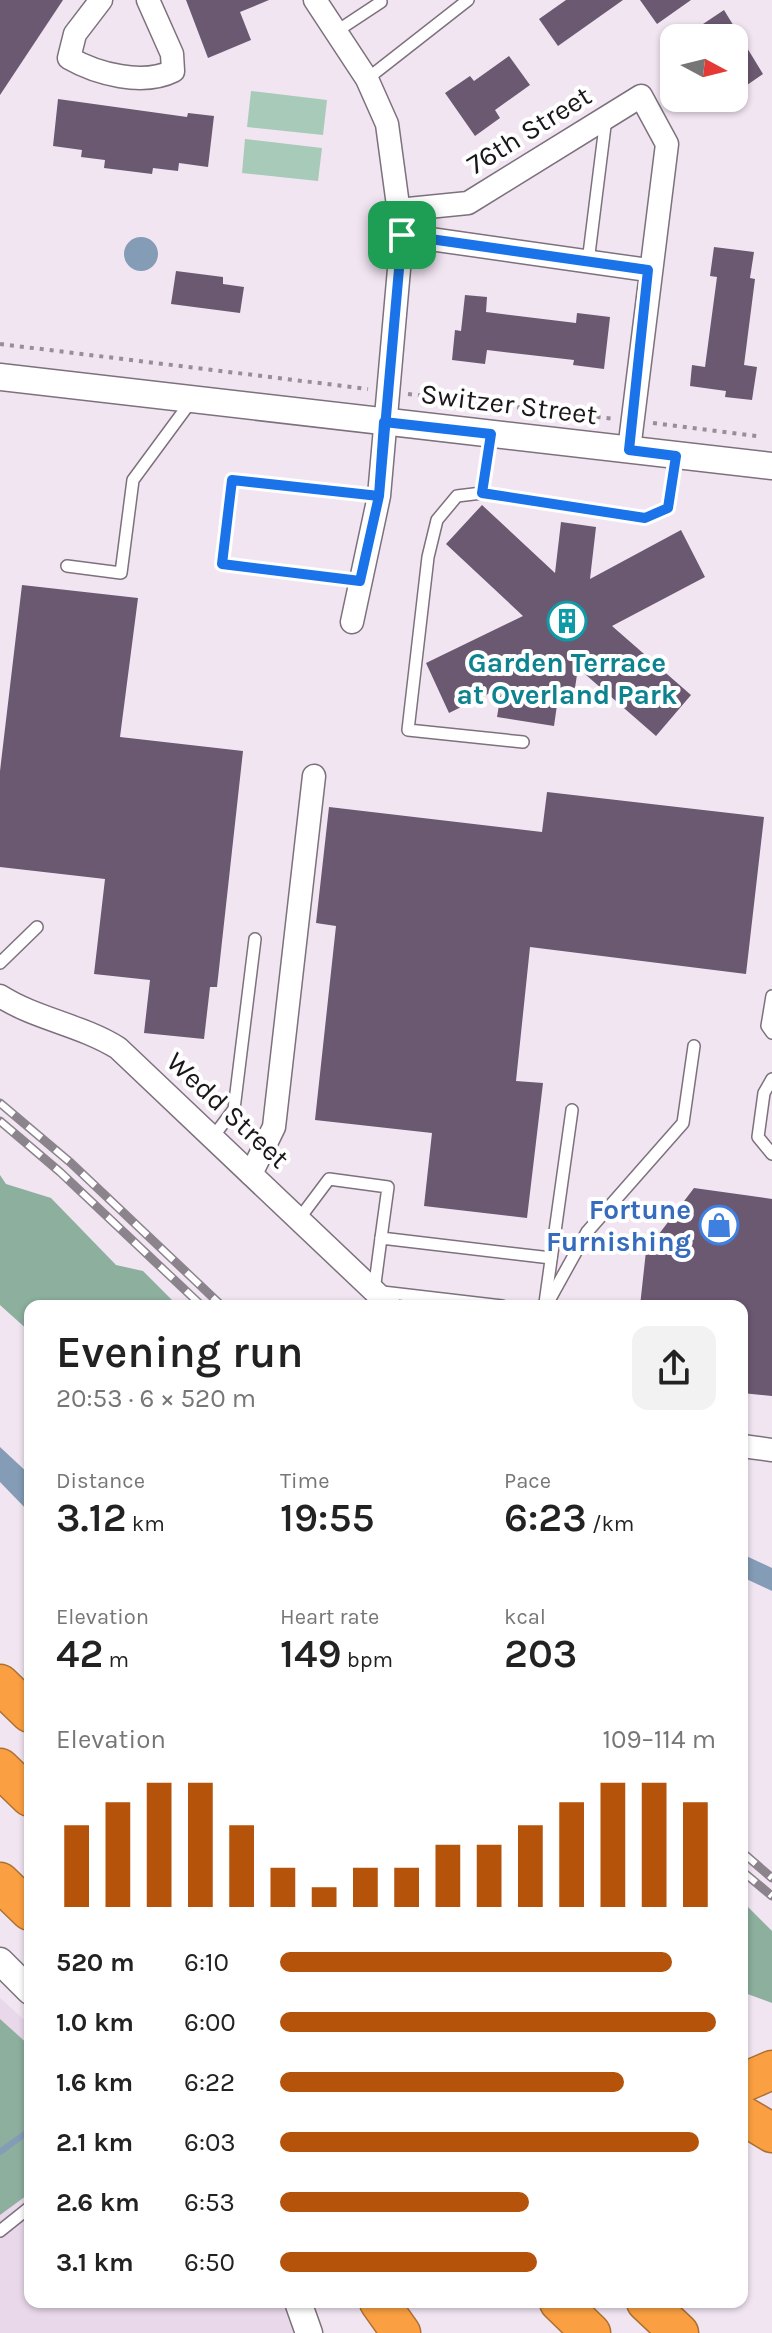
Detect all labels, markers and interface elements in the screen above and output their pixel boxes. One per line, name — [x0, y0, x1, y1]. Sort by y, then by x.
north arrow — [660, 24, 748, 112]
map controls — [660, 24, 748, 112]
street label: 76th Street — [461, 79, 597, 181]
pin — [368, 201, 436, 269]
icon: arrive — [380, 213, 424, 257]
street label: Switzer Street — [419, 377, 599, 431]
building icon: Garden Terrace at Overland Park — [546, 600, 588, 642]
place label: Garden Terrace at Overland Park — [457, 646, 678, 711]
street label: Wedd Street — [160, 1045, 296, 1175]
place label: Fortune Furnishing — [546, 1193, 691, 1258]
shop icon: Fortune Furnishing — [698, 1204, 740, 1246]
button: share — [632, 1326, 716, 1410]
text: Evening run — [56, 1327, 303, 1378]
text: 20:53 · 6 × 520 m — [56, 1383, 256, 1414]
text: Distance — [56, 1468, 145, 1494]
text: Time — [280, 1468, 329, 1494]
text: Pace — [504, 1468, 551, 1494]
text: 3.12 — [56, 1494, 127, 1541]
text: 19:55 — [280, 1494, 375, 1541]
text: 6:23 — [504, 1494, 587, 1541]
text: km — [127, 1511, 165, 1537]
text: /km — [587, 1511, 634, 1537]
text: Elevation — [56, 1604, 149, 1630]
text: Heart rate — [280, 1604, 379, 1630]
text: kcal — [504, 1604, 546, 1630]
text: 42 — [56, 1630, 103, 1677]
text: 149 — [280, 1630, 341, 1677]
text: 203 — [504, 1630, 577, 1677]
text: m — [103, 1647, 129, 1673]
text: bpm — [341, 1647, 393, 1673]
text: Elevation — [56, 1724, 166, 1755]
text: 109–114 m — [602, 1724, 716, 1755]
text: 520 m — [56, 1947, 135, 1978]
text: 6:10 — [184, 1947, 229, 1978]
text: 1.0 km — [56, 2007, 134, 2038]
text: 6:00 — [184, 2007, 236, 2038]
text: 1.6 km — [56, 2067, 133, 2098]
text: 6:22 — [184, 2067, 235, 2098]
text: 2.1 km — [56, 2127, 133, 2158]
text: 6:03 — [184, 2127, 236, 2158]
text: 2.6 km — [56, 2187, 140, 2218]
text: 6:53 — [184, 2187, 235, 2218]
text: 3.1 km — [56, 2247, 134, 2278]
text: 6:50 — [184, 2247, 235, 2278]

